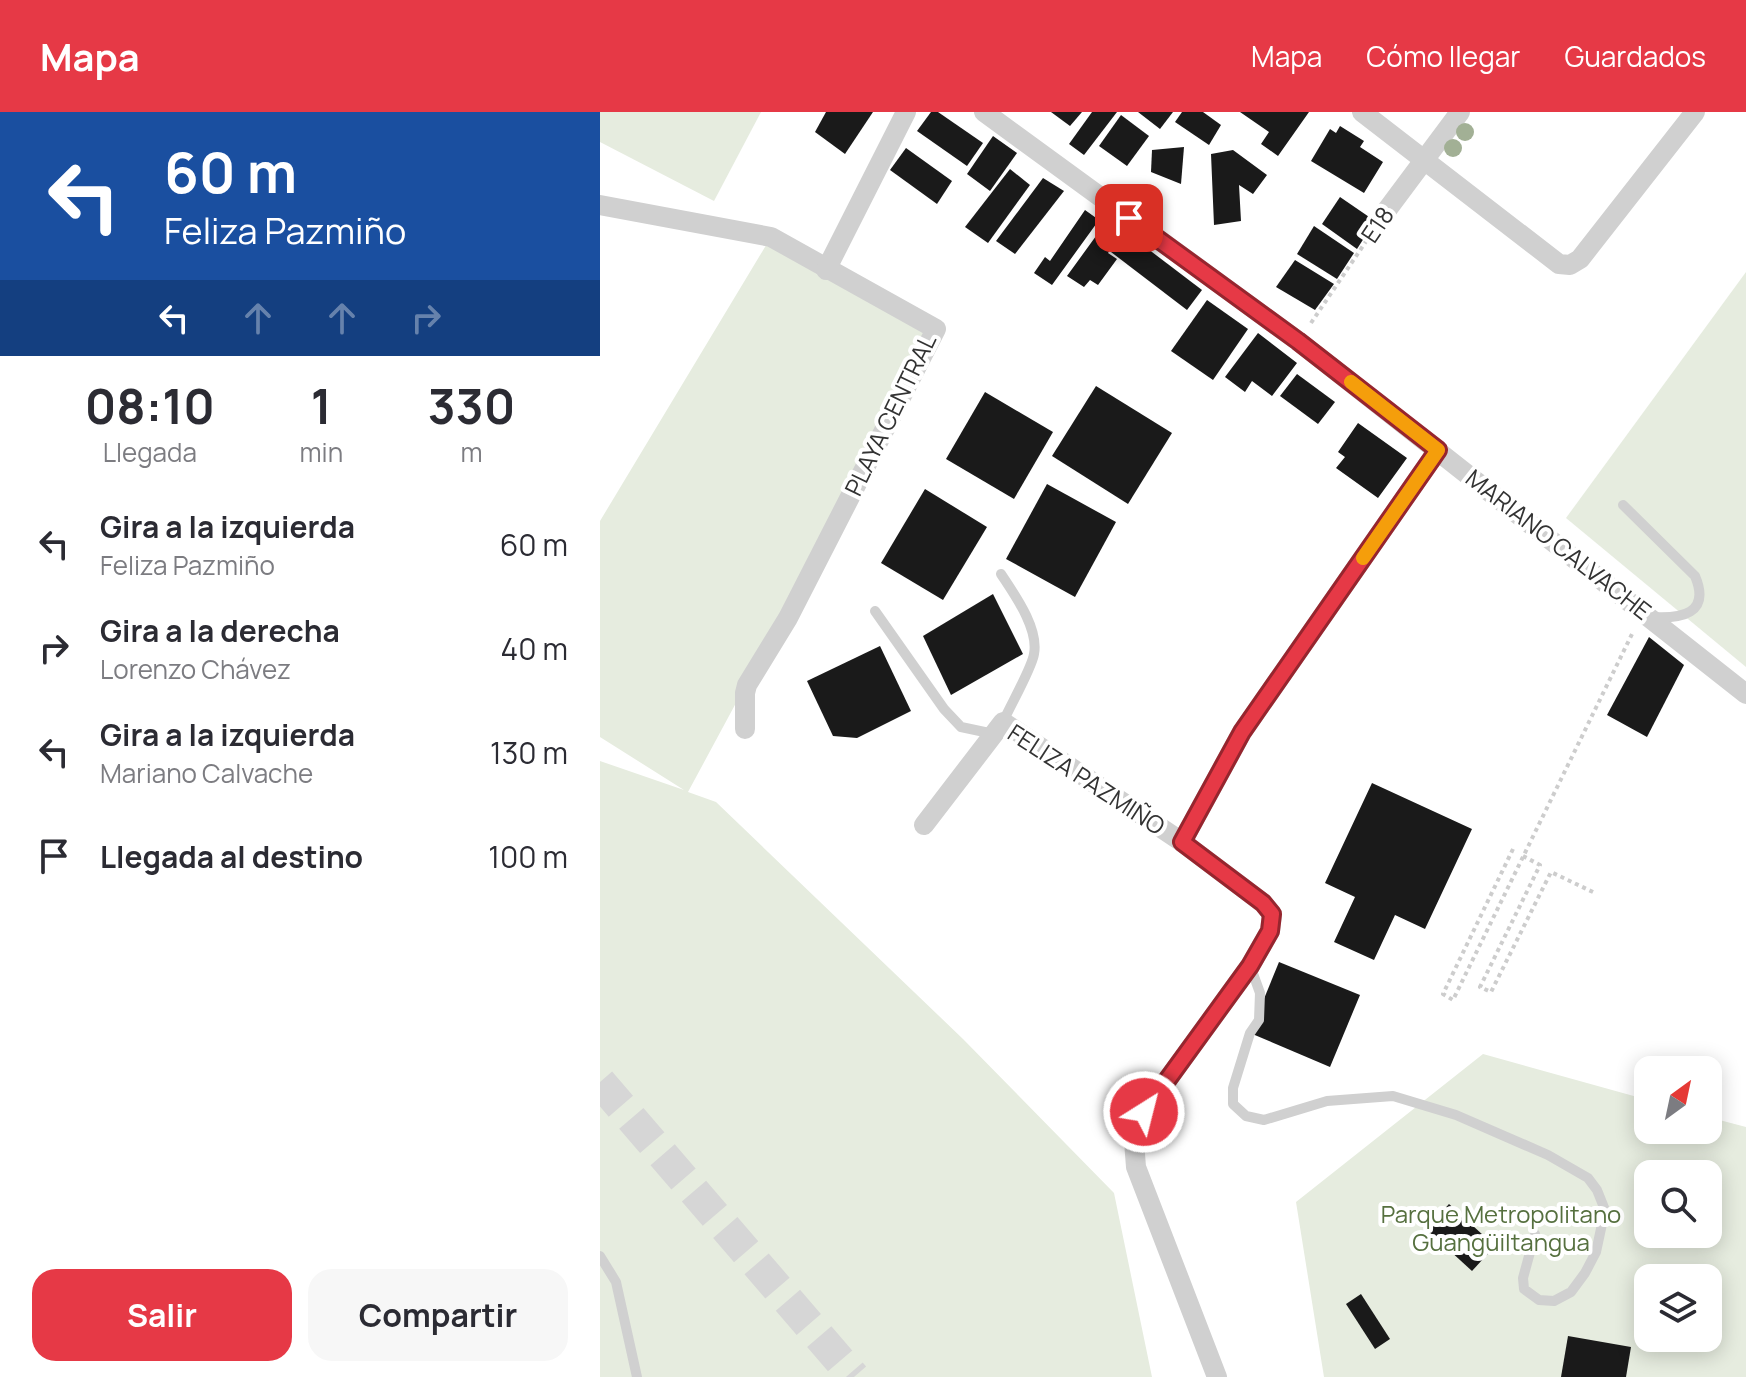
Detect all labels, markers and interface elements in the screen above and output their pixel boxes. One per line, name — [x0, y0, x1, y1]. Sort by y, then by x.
text: Mapa — [40, 30, 140, 82]
text: Mapa — [1251, 37, 1322, 75]
text: Cómo llegar — [1366, 37, 1520, 75]
text: Guardados — [1564, 37, 1706, 75]
text: 60 m — [164, 133, 297, 210]
icon: left — [32, 144, 136, 248]
pin — [1095, 184, 1163, 252]
icon: arrive — [1107, 196, 1151, 240]
street label: E18 — [1353, 200, 1401, 249]
text: Feliza Pazmiño — [164, 206, 406, 255]
icon: left — [152, 296, 196, 340]
icon: ahead — [236, 296, 280, 340]
icon: ahead — [320, 296, 364, 340]
icon: right — [404, 296, 448, 340]
street label: PLAYA CENTRAL — [836, 328, 943, 501]
text: 08:10 — [85, 373, 215, 438]
text: 1 — [311, 373, 332, 438]
text: 330 — [428, 373, 515, 438]
text: Llegada — [103, 434, 197, 470]
text: min — [300, 434, 343, 470]
text: m — [461, 434, 483, 470]
street label: MARIANO CALVACHE — [1459, 461, 1659, 627]
text: Gira a la izquierda — [100, 506, 355, 547]
icon: left — [32, 522, 76, 566]
text: 60 m — [500, 524, 568, 565]
text: Feliza Pazmiño — [100, 547, 275, 583]
text: Gira a la derecha — [100, 610, 340, 651]
icon: right — [32, 626, 76, 670]
text: 40 m — [501, 628, 568, 669]
text: Lorenzo Chávez — [100, 651, 291, 687]
text: Gira a la izquierda — [100, 714, 355, 755]
street label: FELIZA PAZMIÑO — [1002, 716, 1172, 842]
icon: left — [32, 730, 76, 774]
text: 130 m — [490, 732, 568, 773]
text: Mariano Calvache — [100, 755, 313, 791]
icon: arrive — [32, 834, 76, 878]
text: Llegada al destino — [100, 836, 363, 877]
text: 100 m — [488, 836, 568, 877]
north arrow — [1634, 1056, 1722, 1144]
map controls — [1634, 1056, 1722, 1352]
position arrow — [1102, 1070, 1186, 1154]
button: search — [1634, 1160, 1722, 1248]
park label: Parque Metropolitano Guangüiltangua — [1381, 1197, 1621, 1258]
button: layers — [1634, 1264, 1722, 1352]
button: Salir — [32, 1269, 292, 1361]
button: Compartir — [308, 1269, 568, 1361]

